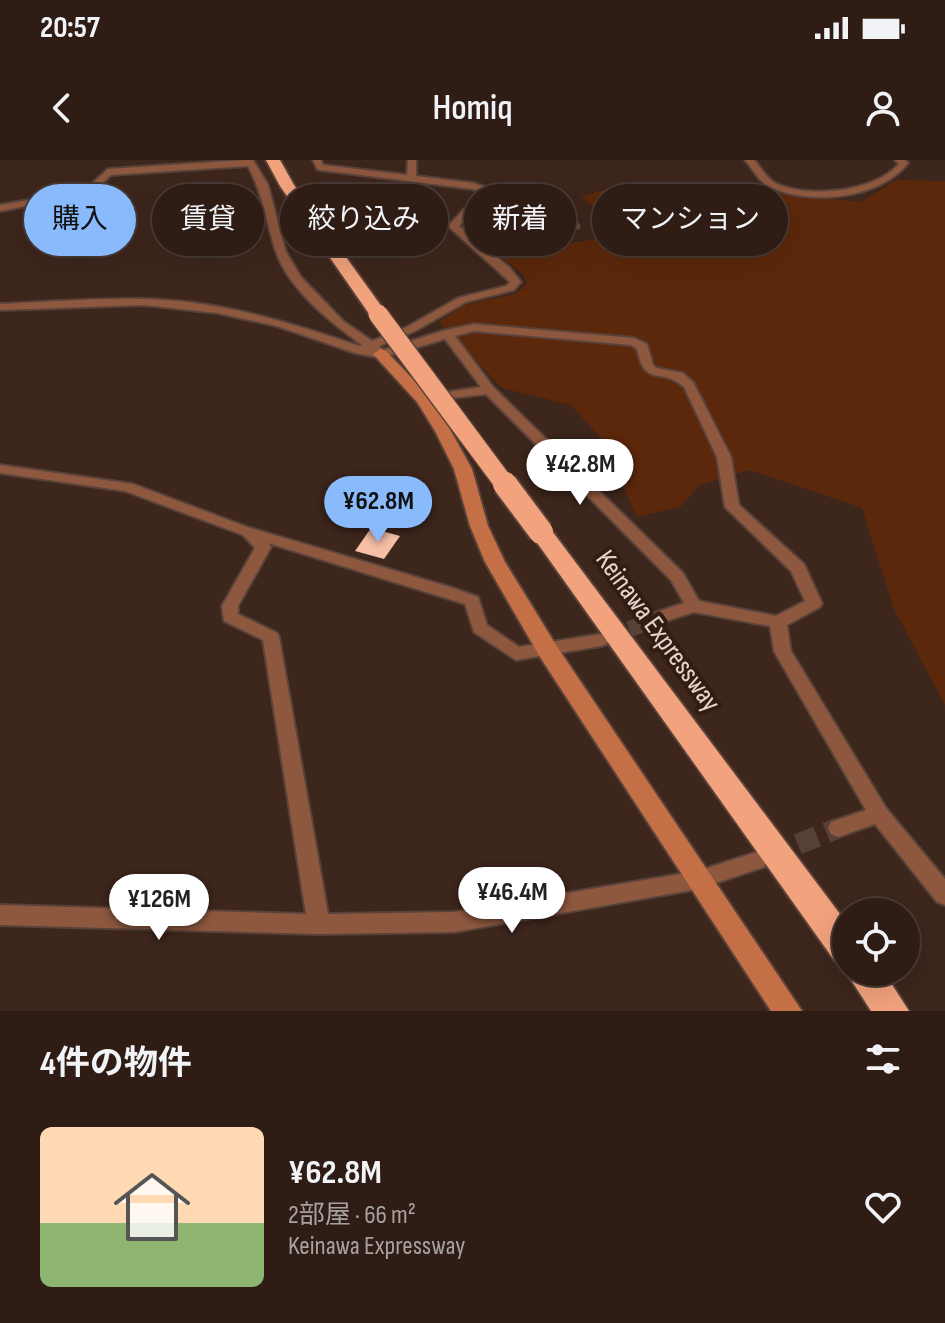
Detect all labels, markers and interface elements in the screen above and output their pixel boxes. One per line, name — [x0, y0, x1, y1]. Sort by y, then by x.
text: 20:57 — [40, 10, 100, 46]
icon: back — [40, 86, 84, 130]
icon: person — [861, 86, 905, 130]
text: Homiq — [432, 87, 513, 130]
chip: 購入 — [24, 184, 136, 256]
chip: 賃貸 — [152, 184, 264, 256]
chip: 絞り込み — [280, 184, 448, 256]
chip: 新着 — [464, 184, 576, 256]
chip: マンション — [592, 184, 788, 256]
pin: ¥42.8M — [515, 439, 645, 507]
text: ¥42.8M — [544, 449, 616, 480]
pin: ¥62.8M — [313, 476, 443, 544]
text: ¥62.8M — [342, 486, 414, 517]
street label: Keinawa Expressway — [589, 544, 728, 718]
pin: ¥46.4M — [447, 867, 577, 935]
pin: ¥126M — [103, 874, 215, 942]
text: ¥46.4M — [476, 877, 548, 908]
text: ¥126M — [127, 884, 191, 915]
map controls — [832, 898, 920, 986]
button: locate — [832, 898, 920, 986]
icon: filters — [861, 1037, 905, 1081]
text: 4件の物件 — [40, 1043, 192, 1084]
text: ¥62.8M — [288, 1152, 382, 1193]
icon: home — [104, 1159, 200, 1255]
icon: heart — [861, 1185, 905, 1229]
text: 2部屋 · 66 m² — [288, 1200, 416, 1231]
text: Keinawa Expressway — [288, 1231, 465, 1262]

